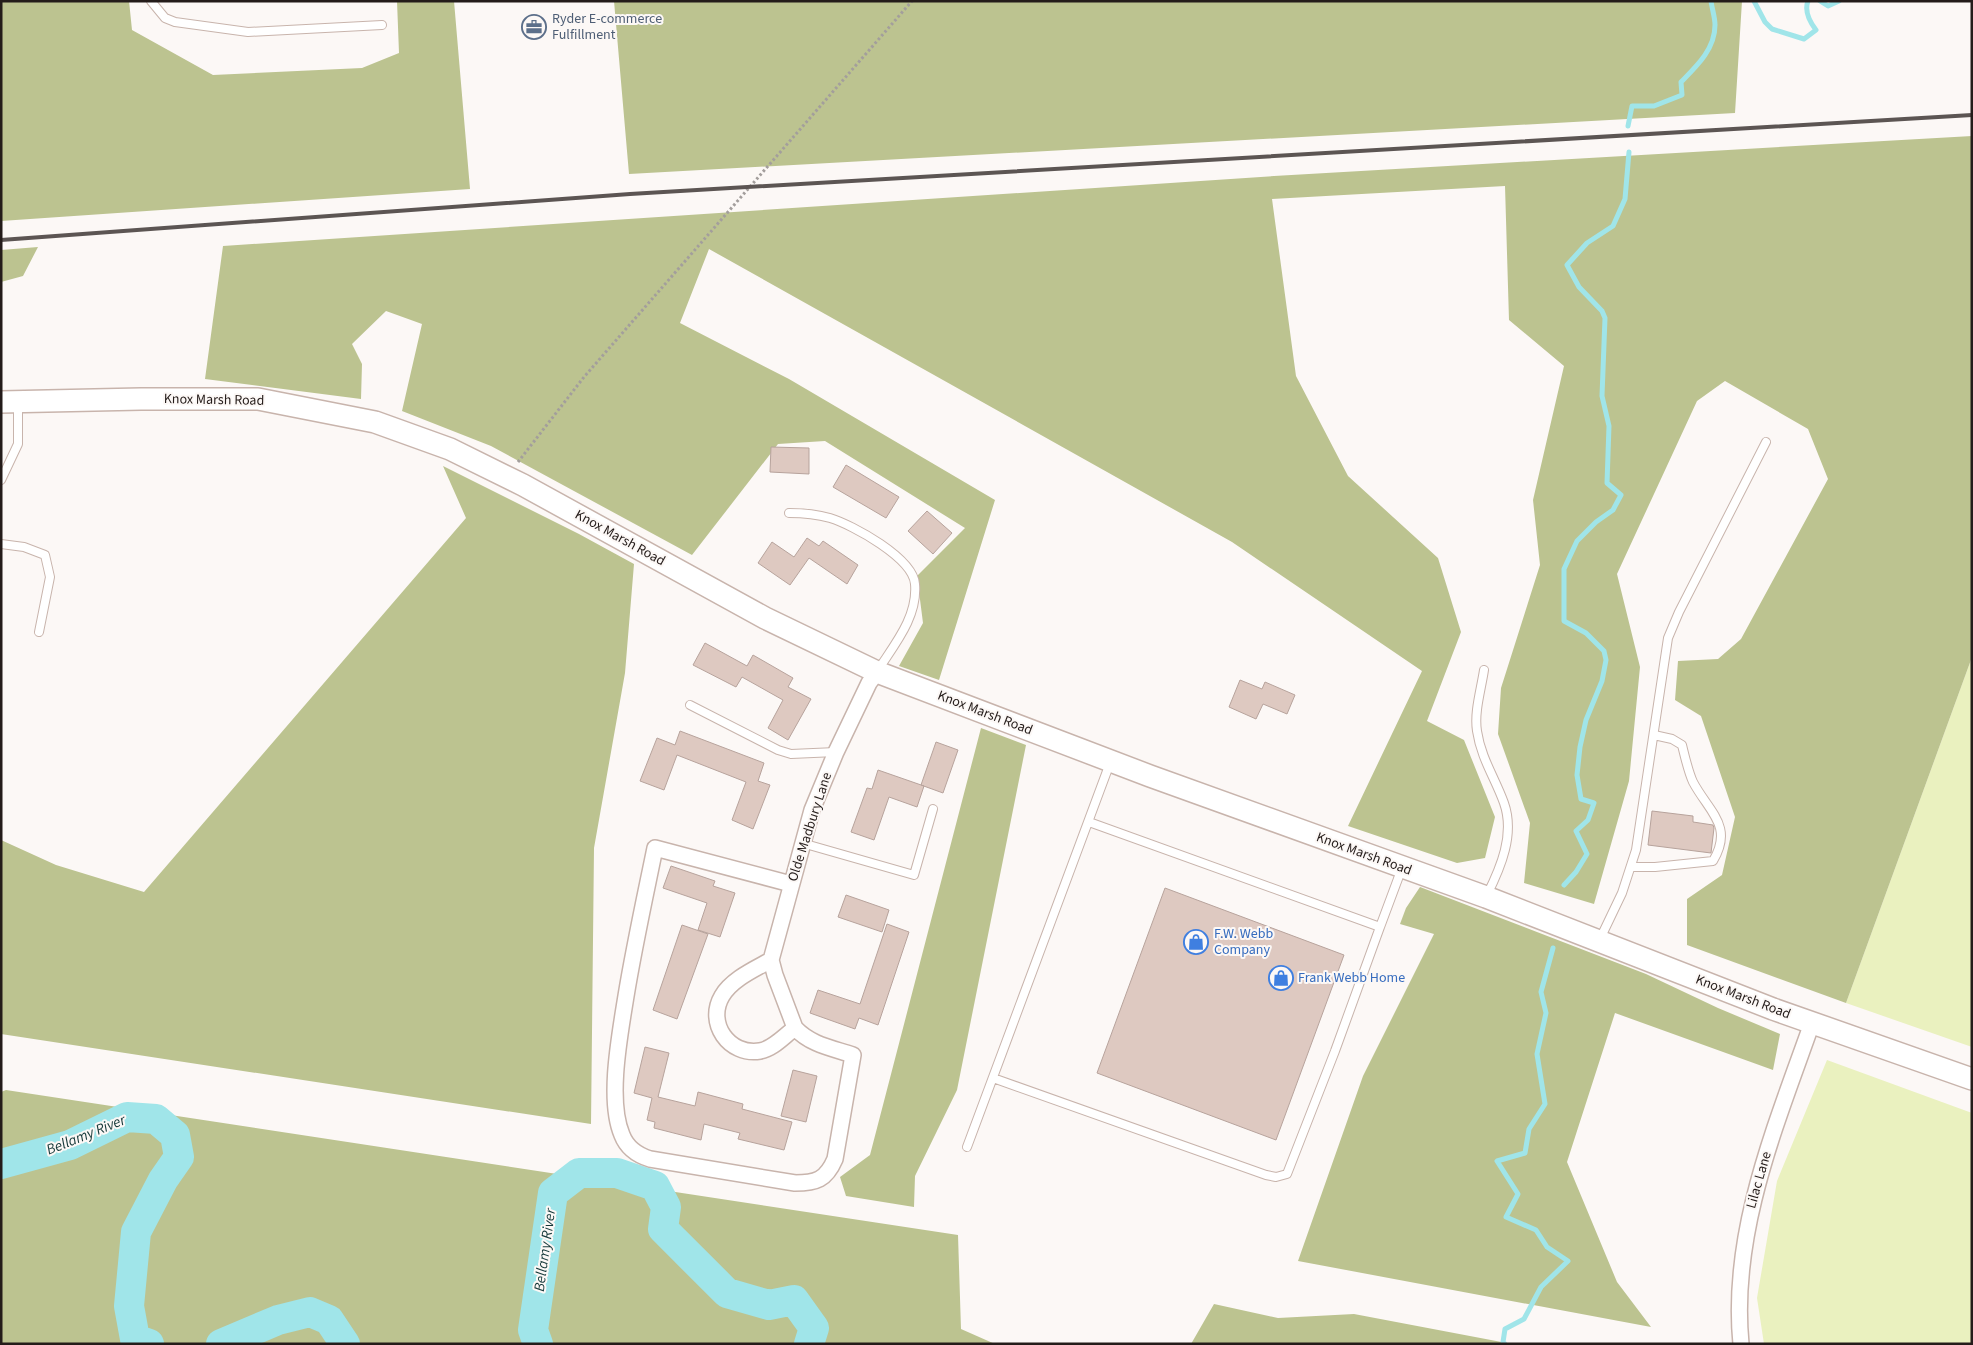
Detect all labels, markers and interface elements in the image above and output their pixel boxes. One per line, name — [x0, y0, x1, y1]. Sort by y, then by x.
place label: Ryder E-commerce Fulfillment — [552, 9, 662, 45]
office icon: Ryder E-commerce Fulfillment — [521, 14, 547, 40]
street label: Knox Marsh Road — [164, 389, 264, 411]
street label: Knox Marsh Road — [571, 505, 669, 571]
street label: Knox Marsh Road — [934, 686, 1036, 740]
street label: Olde Madbury Lane — [783, 770, 837, 884]
street label: Knox Marsh Road — [1313, 827, 1415, 881]
place label: F.W. Webb Company — [1214, 924, 1273, 960]
shop icon: F.W. Webb Company — [1183, 929, 1209, 955]
shop icon: Frank Webb Home — [1268, 965, 1294, 991]
place label: Frank Webb Home — [1298, 968, 1405, 988]
street label: Knox Marsh Road — [1692, 970, 1794, 1024]
water label: Bellamy River — [43, 1109, 130, 1160]
street label: Lilac Lane — [1741, 1149, 1777, 1211]
water label: Bellamy River — [529, 1206, 561, 1293]

